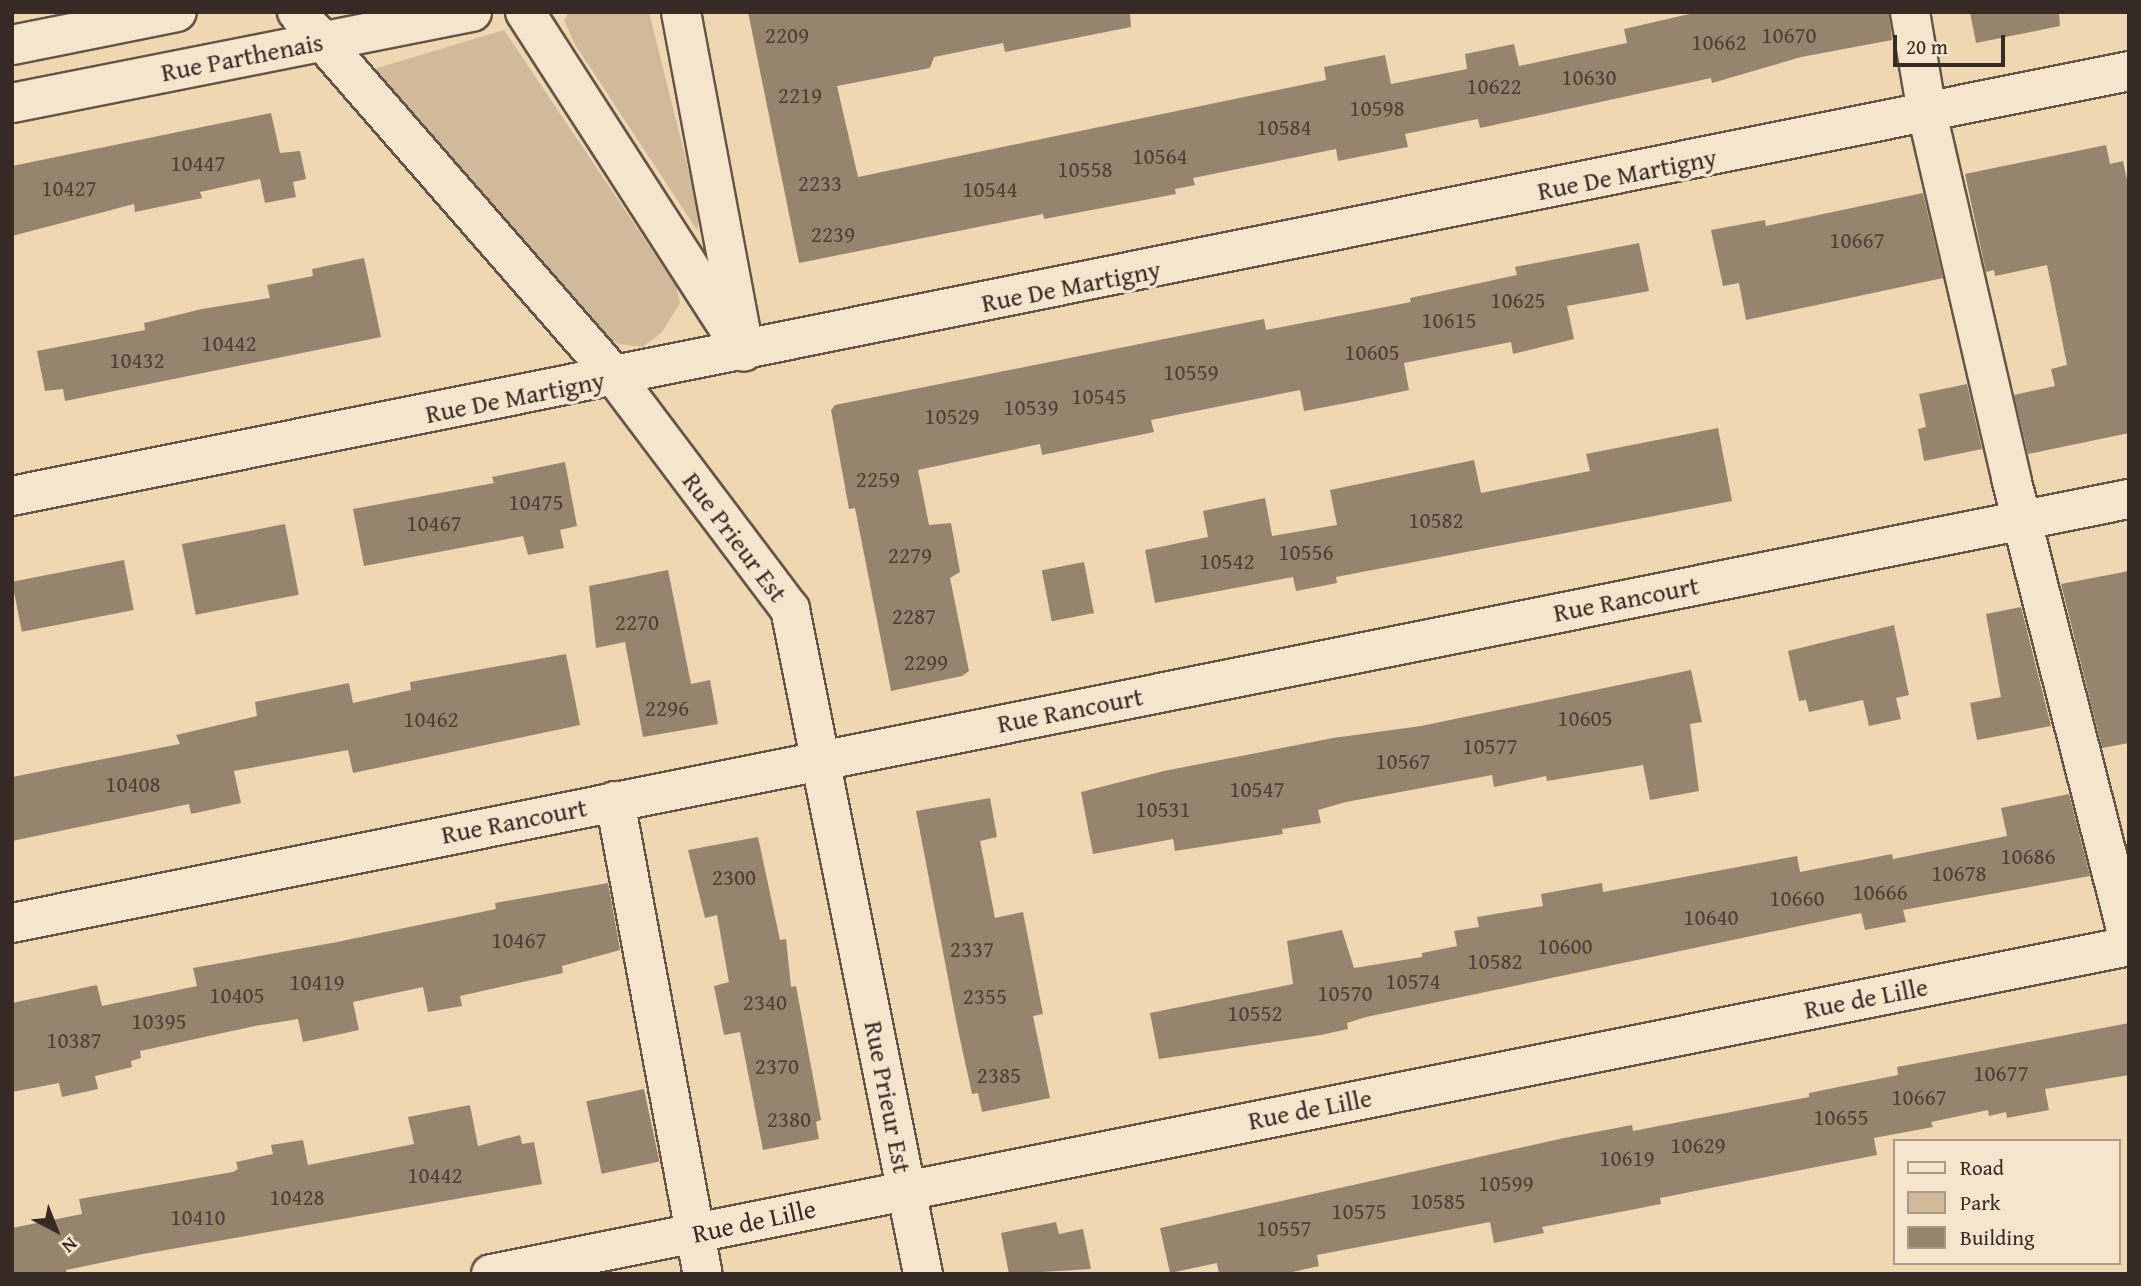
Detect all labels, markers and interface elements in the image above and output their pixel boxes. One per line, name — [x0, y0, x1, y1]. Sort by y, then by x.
house number: 2209 — [765, 21, 809, 49]
house number: 10670 — [1761, 21, 1817, 49]
scale bar — [1896, 21, 2008, 65]
street label: Rue Parthenais — [158, 26, 326, 88]
house number: 10662 — [1691, 28, 1747, 56]
text: 20 m — [1906, 31, 1948, 62]
house number: 10630 — [1561, 63, 1617, 91]
house number: 10622 — [1466, 72, 1522, 100]
house number: 2219 — [778, 81, 822, 109]
house number: 10598 — [1349, 94, 1405, 122]
house number: 10584 — [1256, 113, 1312, 141]
street label: Rue De Martigny — [1535, 141, 1719, 207]
house number: 10564 — [1132, 142, 1188, 170]
house number: 10447 — [170, 149, 226, 177]
house number: 10558 — [1057, 155, 1113, 183]
house number: 2233 — [798, 169, 842, 197]
house number: 10427 — [41, 174, 97, 202]
house number: 10544 — [962, 175, 1018, 203]
house number: 2239 — [811, 220, 855, 248]
house number: 10667 — [1829, 226, 1885, 254]
street label: Rue De Martigny — [979, 253, 1163, 319]
house number: 10625 — [1490, 286, 1546, 314]
house number: 10615 — [1421, 306, 1477, 334]
house number: 10442 — [201, 329, 257, 357]
house number: 10605 — [1344, 338, 1400, 366]
house number: 10432 — [109, 346, 165, 374]
house number: 10559 — [1163, 358, 1219, 386]
street label: Rue De Martigny — [423, 364, 607, 430]
house number: 10545 — [1071, 382, 1127, 410]
house number: 10539 — [1003, 393, 1059, 421]
house number: 10529 — [924, 402, 980, 430]
house number: 2259 — [856, 465, 900, 493]
street label: Rue Prieur Est — [676, 466, 794, 608]
house number: 10475 — [508, 488, 564, 516]
house number: 10582 — [1408, 506, 1464, 534]
house number: 10467 — [406, 509, 462, 537]
house number: 10556 — [1278, 538, 1334, 566]
house number: 2279 — [888, 541, 932, 569]
house number: 10542 — [1199, 547, 1255, 575]
street label: Rue Rancourt — [1551, 570, 1701, 628]
house number: 2287 — [892, 602, 936, 630]
house number: 2270 — [615, 608, 659, 636]
house number: 2299 — [904, 648, 948, 676]
street label: Rue Rancourt — [995, 681, 1145, 739]
house number: 2296 — [645, 694, 689, 722]
house number: 10605 — [1557, 704, 1613, 732]
house number: 10462 — [403, 705, 459, 733]
house number: 10577 — [1462, 732, 1518, 760]
house number: 10567 — [1375, 747, 1431, 775]
house number: 10408 — [105, 770, 161, 798]
house number: 10547 — [1229, 775, 1285, 803]
street label: Rue Rancourt — [439, 792, 589, 850]
house number: 10531 — [1135, 795, 1191, 823]
house number: 10686 — [2000, 842, 2056, 870]
house number: 10678 — [1931, 859, 1987, 887]
house number: 2300 — [712, 863, 756, 891]
house number: 10666 — [1852, 878, 1908, 906]
house number: 10660 — [1769, 884, 1825, 912]
house number: 10640 — [1683, 903, 1739, 931]
house number: 10467 — [491, 926, 547, 954]
house number: 10600 — [1537, 932, 1593, 960]
house number: 2337 — [950, 935, 994, 963]
house number: 10582 — [1467, 947, 1523, 975]
house number: 10574 — [1385, 967, 1441, 995]
house number: 10419 — [289, 968, 345, 996]
street label: Rue de Lille — [1801, 971, 1931, 1025]
house number: 10570 — [1317, 979, 1373, 1007]
house number: 10405 — [209, 981, 265, 1009]
house number: 2355 — [963, 982, 1007, 1010]
house number: 2340 — [743, 988, 787, 1016]
house number: 10552 — [1227, 999, 1283, 1027]
house number: 10395 — [131, 1007, 187, 1035]
street label: Rue Prieur Est — [858, 1018, 918, 1176]
house number: 10387 — [46, 1026, 102, 1054]
house number: 2370 — [755, 1052, 799, 1080]
house number: 10677 — [1973, 1059, 2029, 1087]
house number: 2385 — [977, 1061, 1021, 1089]
street label: Rue de Lille — [1245, 1082, 1375, 1136]
house number: 10667 — [1891, 1083, 1947, 1111]
house number: 10655 — [1813, 1103, 1869, 1131]
house number: 2380 — [767, 1105, 811, 1133]
house number: 10629 — [1670, 1131, 1726, 1159]
legend — [1892, 1139, 2120, 1265]
house number: 10619 — [1599, 1144, 1655, 1172]
text: Road — [1960, 1152, 2004, 1183]
house number: 10442 — [407, 1161, 463, 1189]
house number: 10599 — [1478, 1169, 1534, 1197]
house number: 10428 — [269, 1183, 325, 1211]
house number: 10585 — [1410, 1187, 1466, 1215]
text: Park — [1960, 1187, 2001, 1218]
street label: Rue de Lille — [689, 1193, 819, 1249]
north arrow — [21, 1195, 91, 1265]
house number: 10575 — [1331, 1197, 1387, 1225]
house number: 10410 — [170, 1203, 226, 1231]
house number: 10557 — [1256, 1214, 1312, 1242]
text: Building — [1960, 1222, 2034, 1253]
text: N — [56, 1231, 84, 1260]

